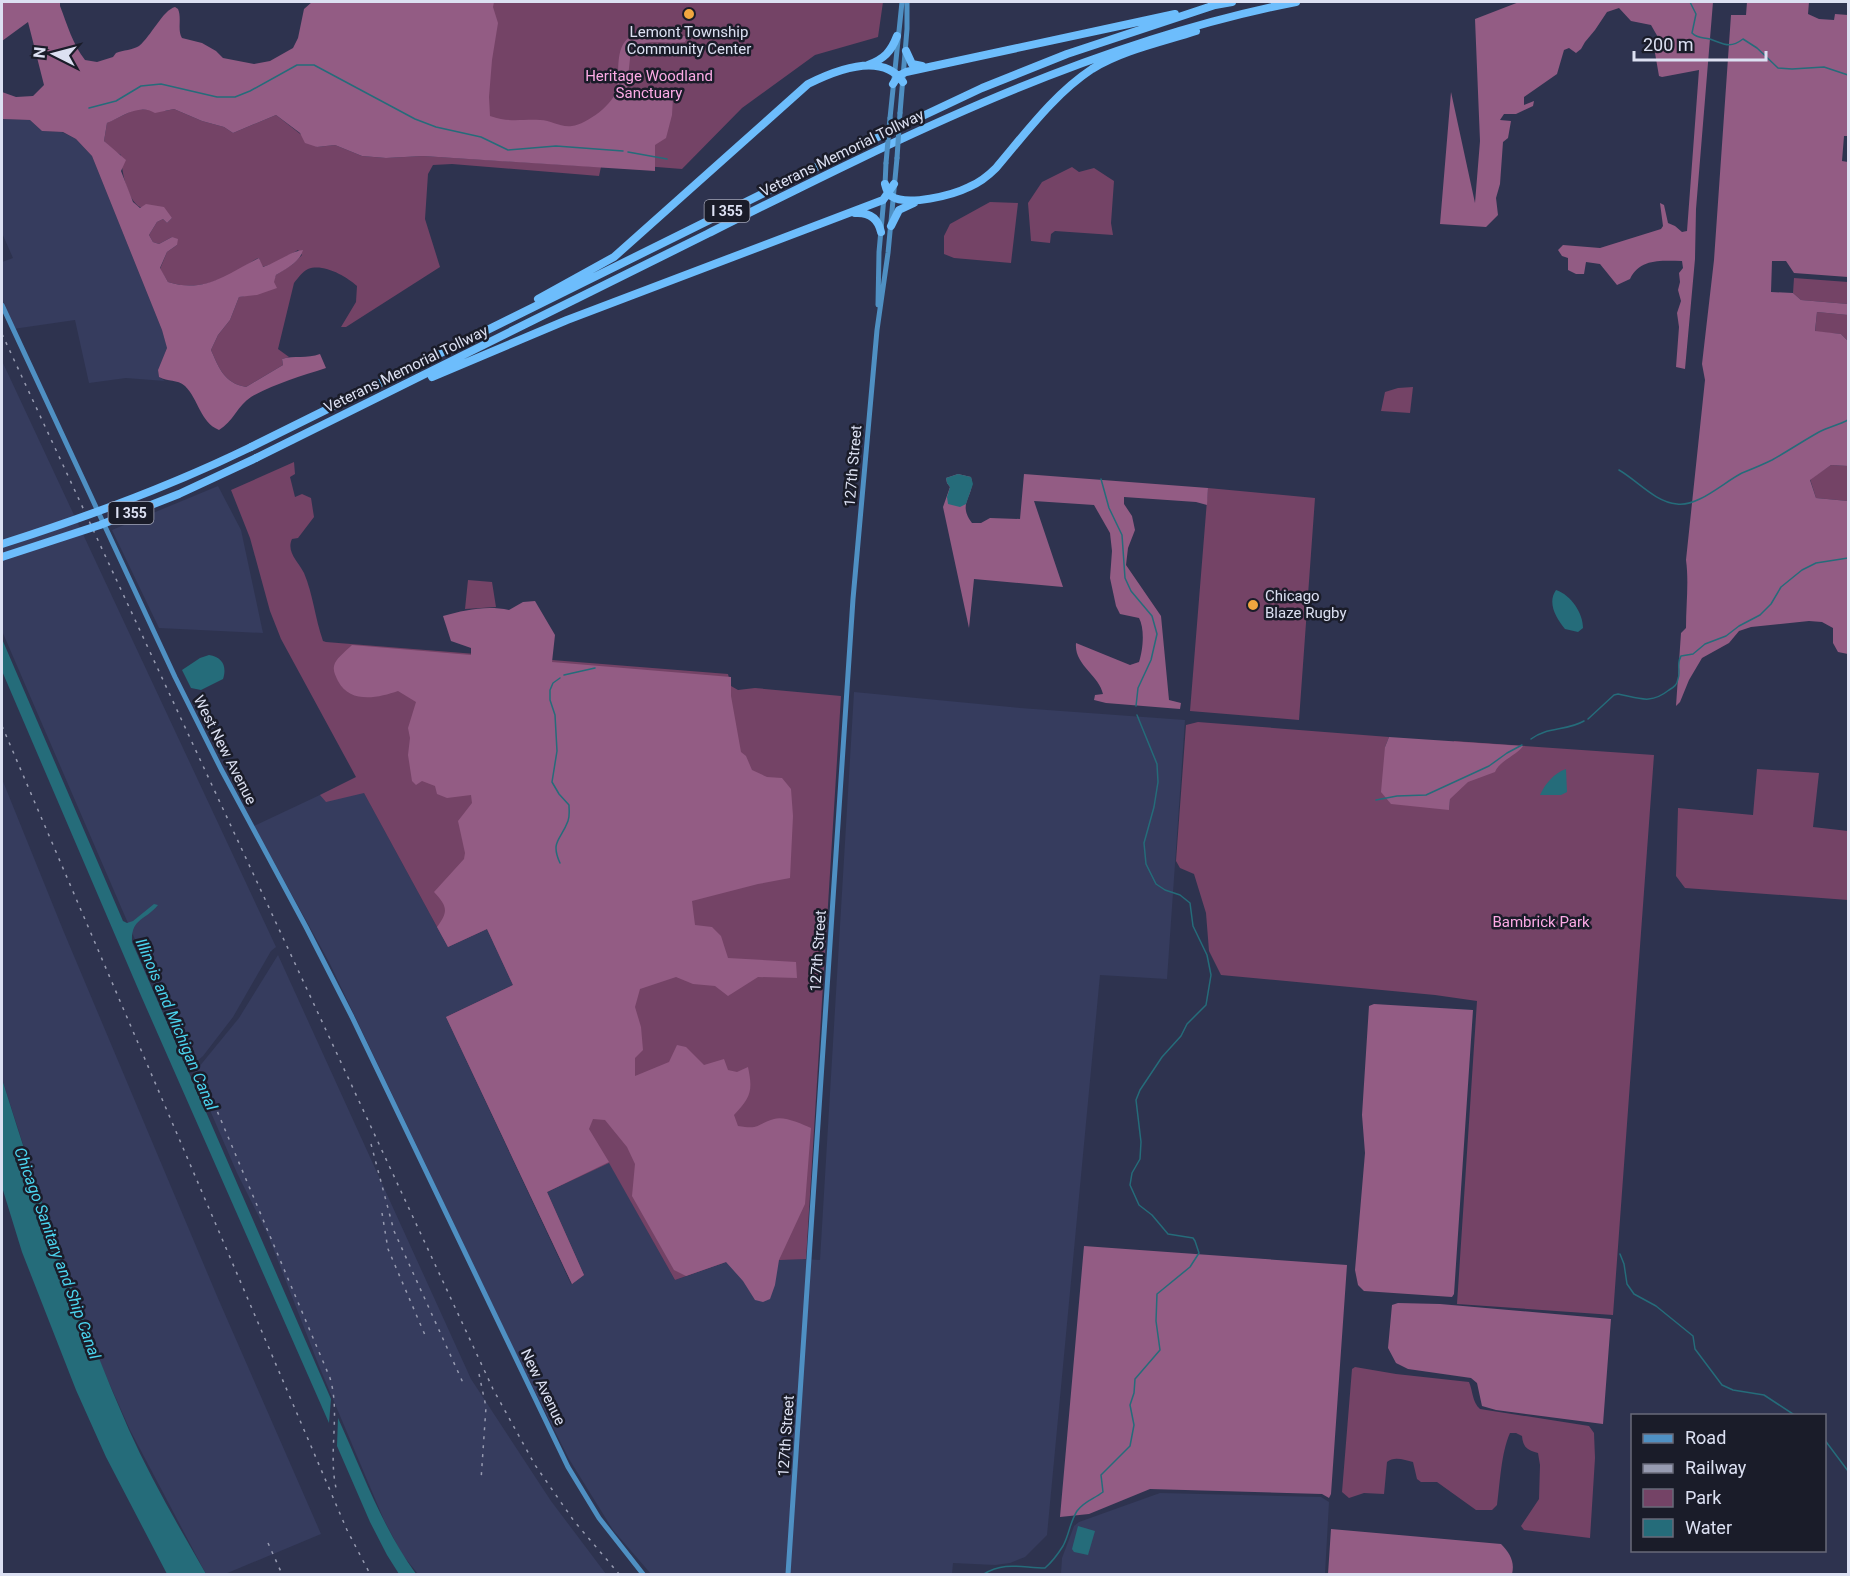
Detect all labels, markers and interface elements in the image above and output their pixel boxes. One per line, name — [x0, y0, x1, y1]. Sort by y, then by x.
marker: Lemont Township Community Center — [682, 7, 696, 21]
place label: Lemont Township Community Center — [627, 23, 751, 58]
north arrow — [24, 24, 84, 84]
scale bar — [1634, 24, 1766, 62]
text: 200 m — [1643, 34, 1694, 55]
text: N — [30, 46, 50, 59]
park label: Heritage Woodland Sanctuary — [585, 67, 713, 102]
street label: Veterans Memorial Tollway — [757, 105, 927, 201]
road number: I 355 — [704, 200, 750, 222]
street label: Veterans Memorial Tollway — [321, 321, 491, 417]
street label: 127th Street — [840, 424, 866, 508]
road number: I 355 — [108, 502, 154, 524]
place label: Chicago Blaze Rugby — [1265, 587, 1347, 622]
marker: Chicago Blaze Rugby — [1246, 598, 1260, 612]
street label: West New Avenue — [190, 692, 260, 808]
street label: 127th Street — [806, 910, 830, 992]
park label: Bambrick Park — [1492, 913, 1590, 931]
water label: Illinois and Michigan Canal — [132, 935, 222, 1113]
water label: Chicago Sanitary and Ship Canal — [10, 1145, 105, 1362]
street label: New Avenue — [517, 1346, 569, 1428]
street label: 127th Street — [774, 1395, 798, 1477]
legend — [1631, 1414, 1826, 1552]
text: Road — [1685, 1427, 1726, 1448]
text: Railway — [1685, 1457, 1747, 1478]
text: Park — [1685, 1487, 1722, 1508]
text: Water — [1685, 1517, 1732, 1538]

